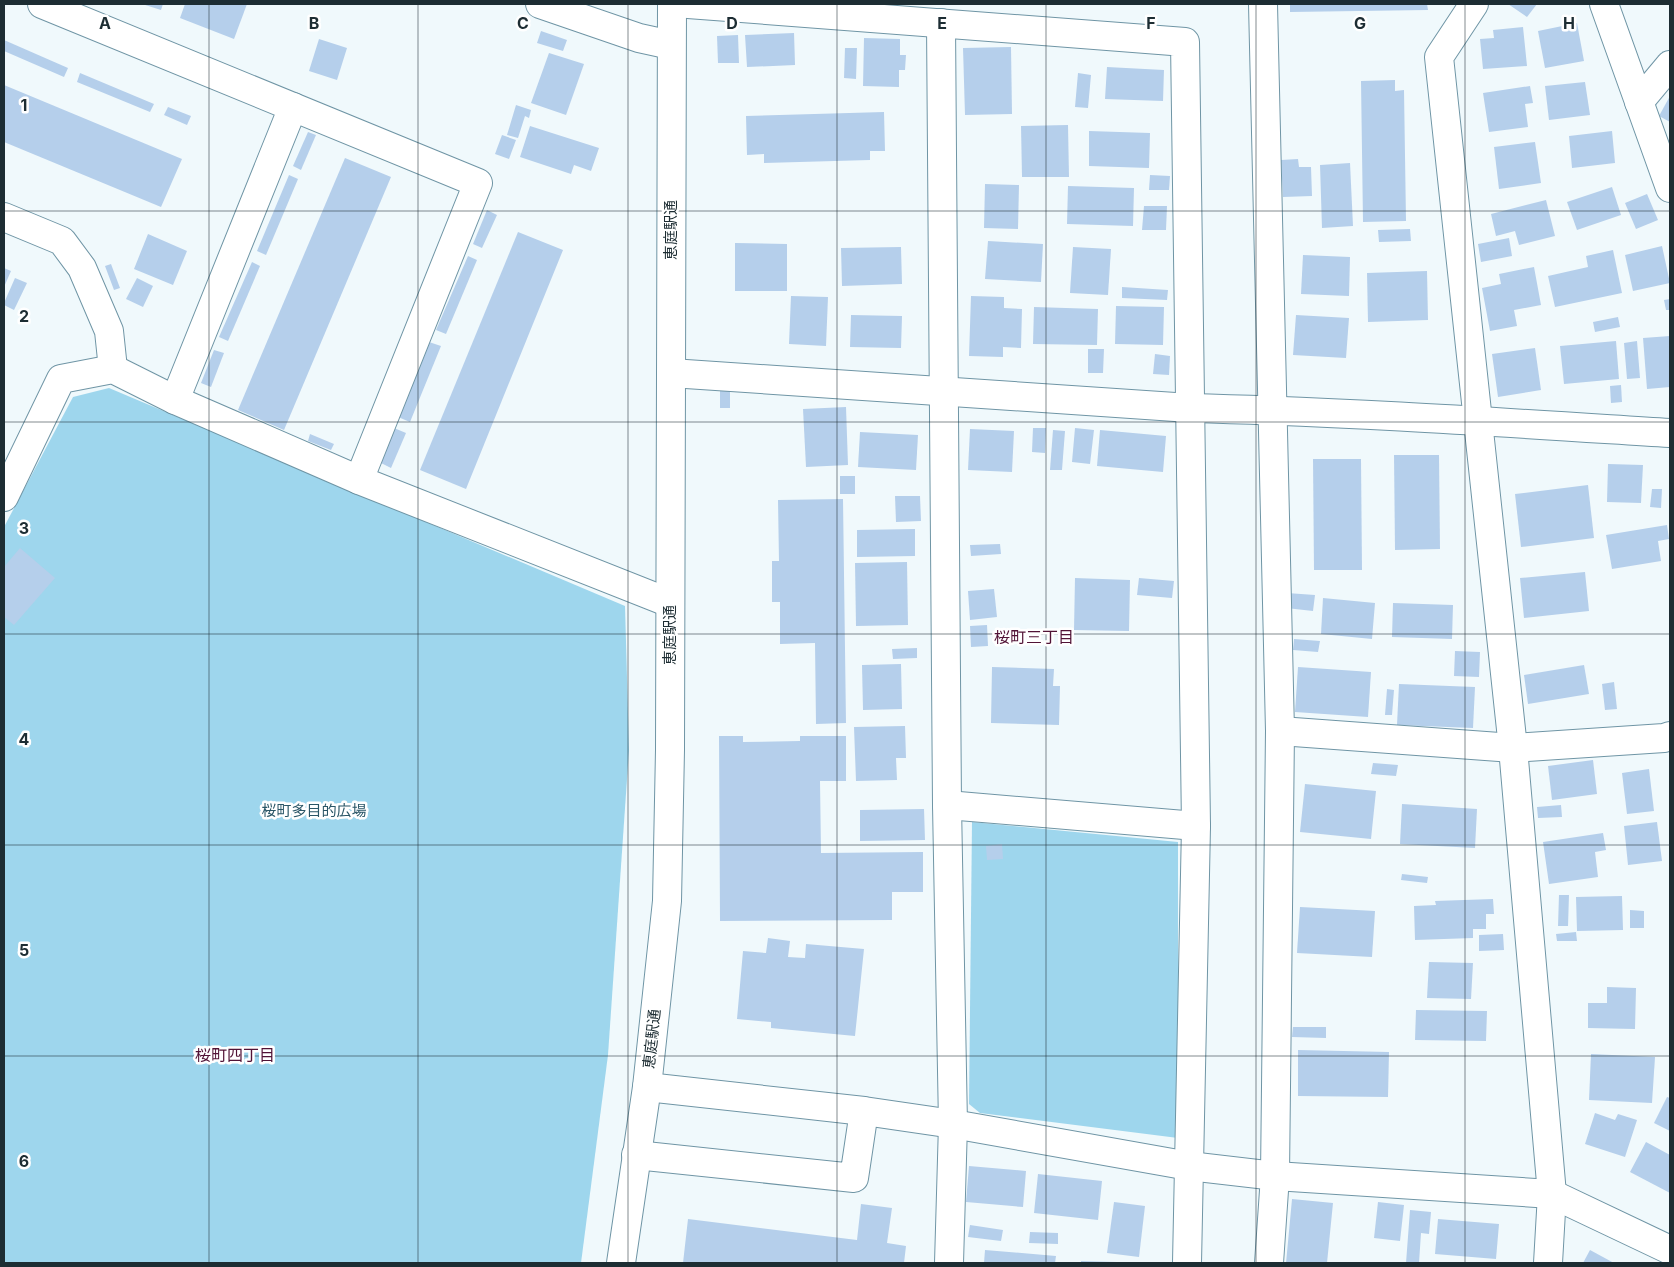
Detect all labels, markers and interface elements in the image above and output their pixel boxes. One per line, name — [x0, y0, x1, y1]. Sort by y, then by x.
text: A — [99, 13, 111, 33]
text: B — [309, 13, 319, 33]
text: C — [517, 13, 529, 33]
text: D — [726, 13, 738, 33]
text: E — [937, 13, 947, 33]
text: F — [1146, 13, 1156, 33]
text: G — [1354, 13, 1366, 33]
text: H — [1563, 13, 1575, 33]
text: 1 — [21, 95, 27, 115]
street label: 恵庭駅通 — [661, 200, 680, 260]
text: 2 — [19, 306, 29, 326]
text: 3 — [19, 518, 29, 538]
street label: 恵庭駅通 — [660, 605, 679, 665]
district label: 桜町三丁目 — [994, 627, 1074, 647]
text: 4 — [19, 729, 30, 749]
park label: 桜町多目的広場 — [261, 801, 367, 820]
text: 5 — [19, 940, 29, 960]
street label: 恵庭駅通 — [639, 1008, 664, 1070]
district label: 桜町四丁目 — [195, 1045, 275, 1065]
text: 6 — [19, 1151, 29, 1171]

